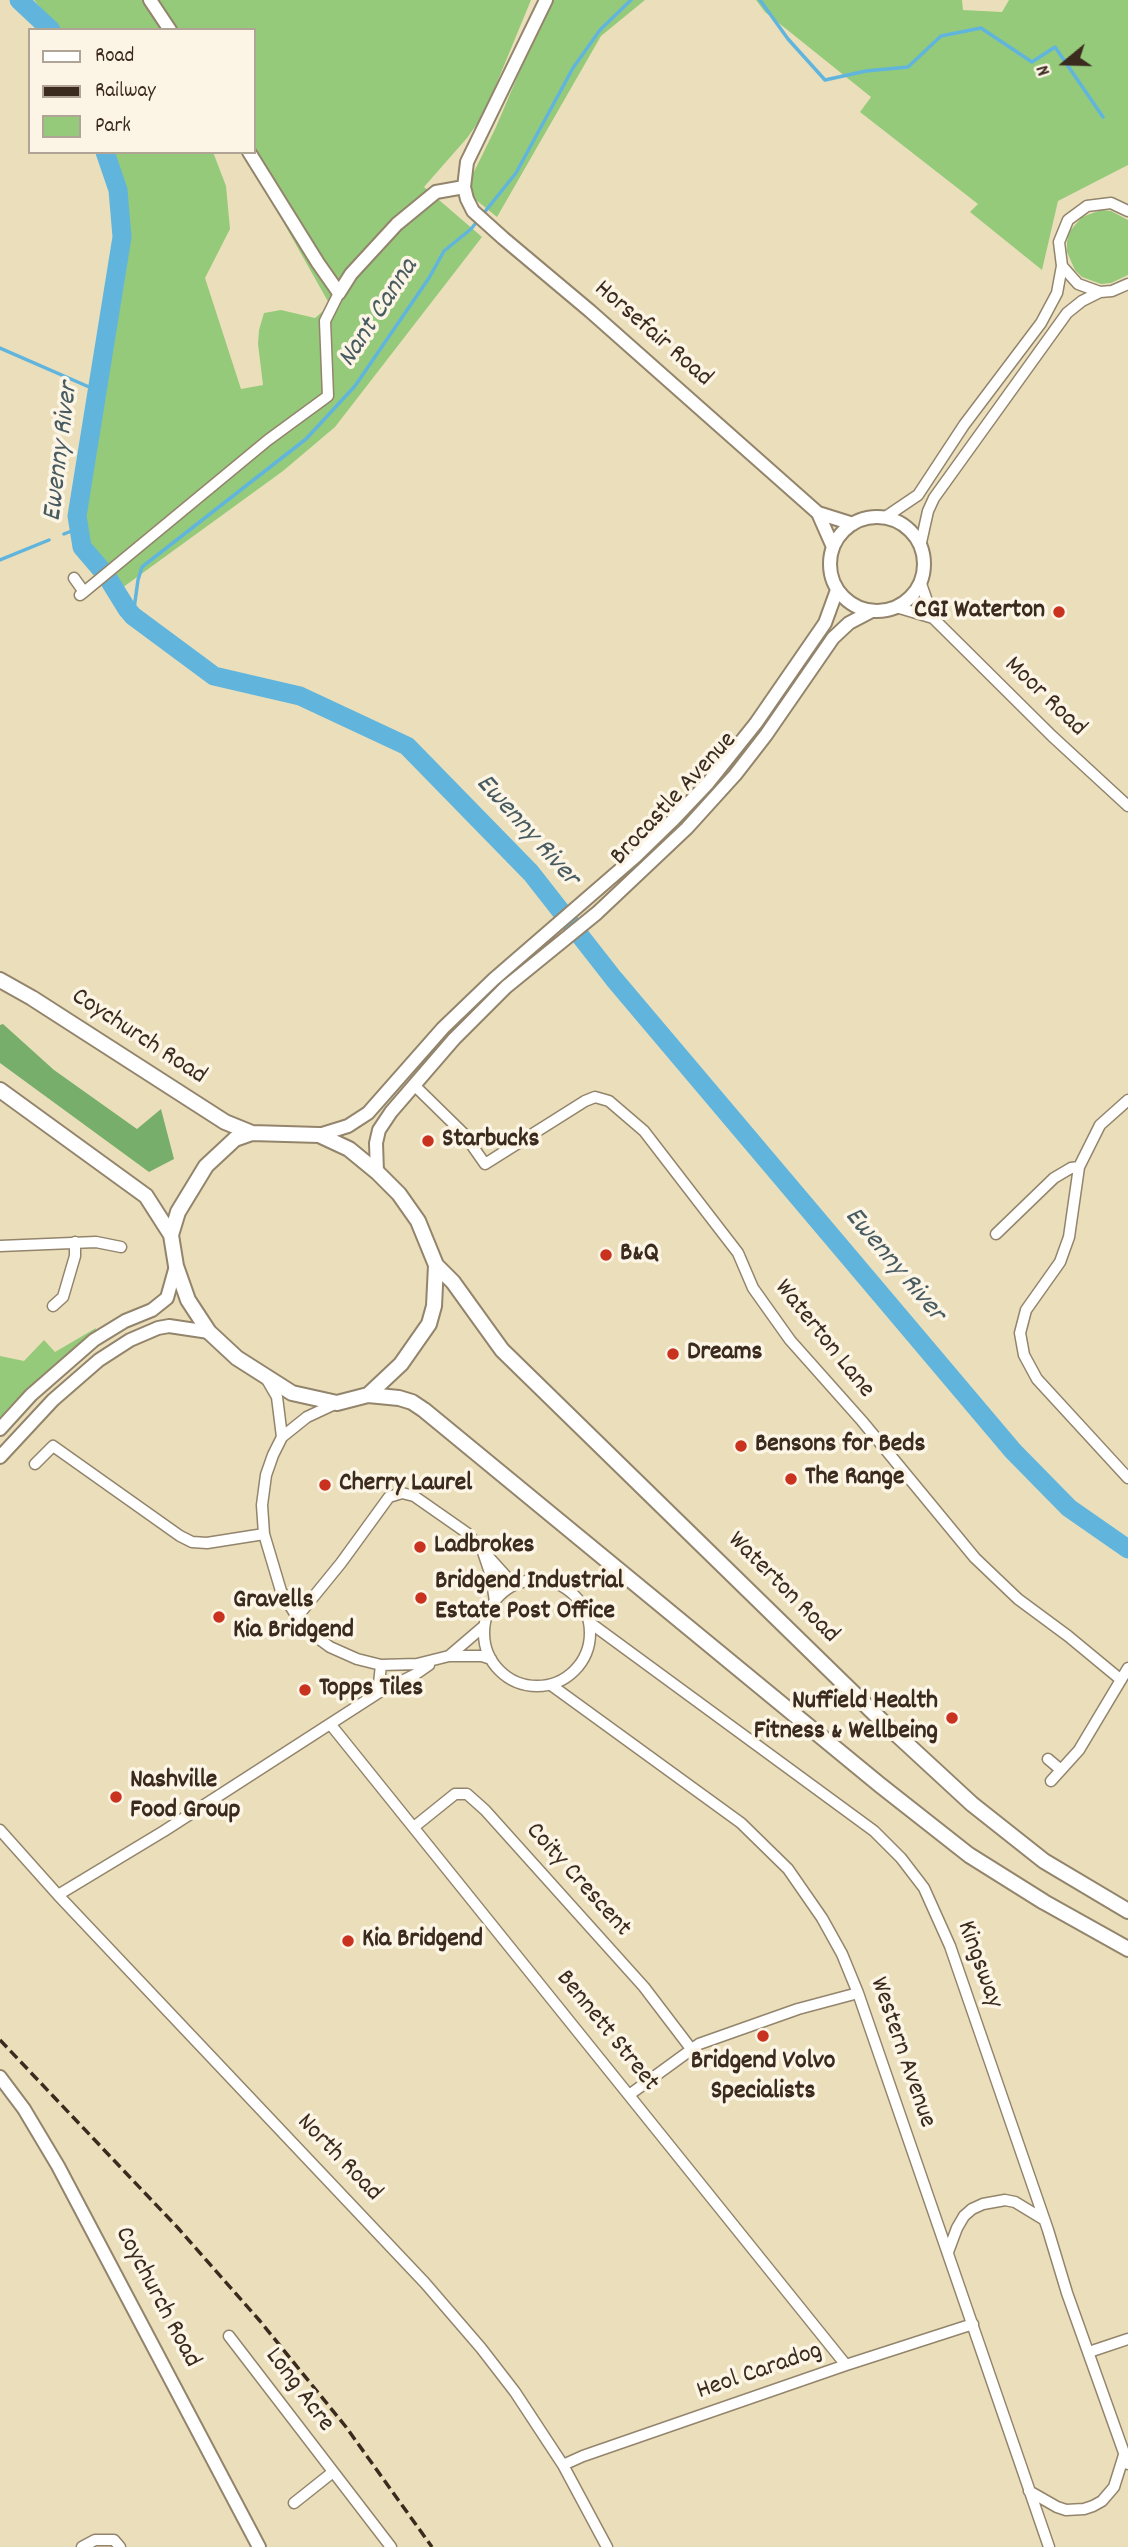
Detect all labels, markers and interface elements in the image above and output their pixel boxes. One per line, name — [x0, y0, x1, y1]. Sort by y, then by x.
legend — [28, 28, 256, 154]
north arrow — [1030, 28, 1100, 98]
text: Road — [95, 42, 134, 72]
text: N — [1030, 61, 1059, 79]
text: Railway — [95, 77, 156, 107]
text: Park — [95, 112, 131, 142]
water label: Nant Canna — [333, 253, 427, 375]
street label: Horsefair Road — [586, 275, 718, 395]
water label: Ewenny River — [38, 381, 88, 523]
place label: CGI Waterton — [914, 596, 1045, 628]
marker: CGI Waterton — [1051, 604, 1067, 620]
street label: Moor Road — [996, 651, 1092, 745]
street label: Brocastle Avenue — [605, 727, 745, 873]
water label: Ewenny River — [467, 769, 585, 895]
street label: Coychurch Road — [64, 983, 212, 1093]
place label: Starbucks — [442, 1125, 539, 1157]
marker: Starbucks — [420, 1133, 436, 1149]
water label: Ewenny River — [835, 1202, 951, 1330]
place label: B&Q — [620, 1239, 659, 1271]
marker: B&Q — [598, 1247, 614, 1263]
street label: Waterton Lane — [766, 1275, 880, 1405]
place label: Dreams — [687, 1338, 763, 1370]
marker: Dreams — [665, 1346, 681, 1362]
place label: Bensons for Beds — [755, 1430, 925, 1462]
marker: Bensons for Beds — [733, 1438, 749, 1454]
place label: The Range — [805, 1463, 904, 1495]
place label: Cherry Laurel — [339, 1469, 472, 1501]
marker: The Range — [783, 1471, 799, 1487]
marker: Cherry Laurel — [317, 1477, 333, 1493]
street label: Waterton Road — [720, 1527, 844, 1651]
place label: Ladbrokes — [434, 1531, 535, 1563]
marker: Ladbrokes — [412, 1539, 428, 1555]
place label: Bridgend Industrial Estate Post Office — [435, 1567, 624, 1628]
place label: Gravells Kia Bridgend — [233, 1586, 354, 1648]
marker: Bridgend Industrial Estate Post Office — [413, 1590, 429, 1606]
marker: Gravells Kia Bridgend — [211, 1609, 227, 1625]
place label: Topps Tiles — [319, 1674, 423, 1706]
marker: Topps Tiles — [297, 1682, 313, 1698]
place label: Nuffield Health Fitness & Wellbeing — [754, 1687, 938, 1748]
marker: Nuffield Health Fitness & Wellbeing — [944, 1710, 960, 1726]
place label: Nashville Food Group — [130, 1766, 240, 1828]
marker: Nashville Food Group — [108, 1789, 124, 1805]
street label: Coity Crescent — [517, 1817, 637, 1945]
street label: Kingsway — [948, 1917, 1008, 2013]
place label: Kia Bridgend — [362, 1925, 483, 1957]
marker: Kia Bridgend — [340, 1933, 356, 1949]
street label: Bennett Street — [547, 1965, 665, 2099]
street label: Western Avenue — [861, 1974, 941, 2132]
marker: Bridgend Volvo Specialists — [755, 2028, 771, 2044]
place label: Bridgend Volvo Specialists — [691, 2047, 835, 2108]
street label: North Road — [289, 2109, 387, 2209]
street label: Coychurch Road — [106, 2222, 206, 2374]
street label: Heol Caradog — [693, 2337, 827, 2409]
street label: Long Acre — [256, 2343, 340, 2439]

